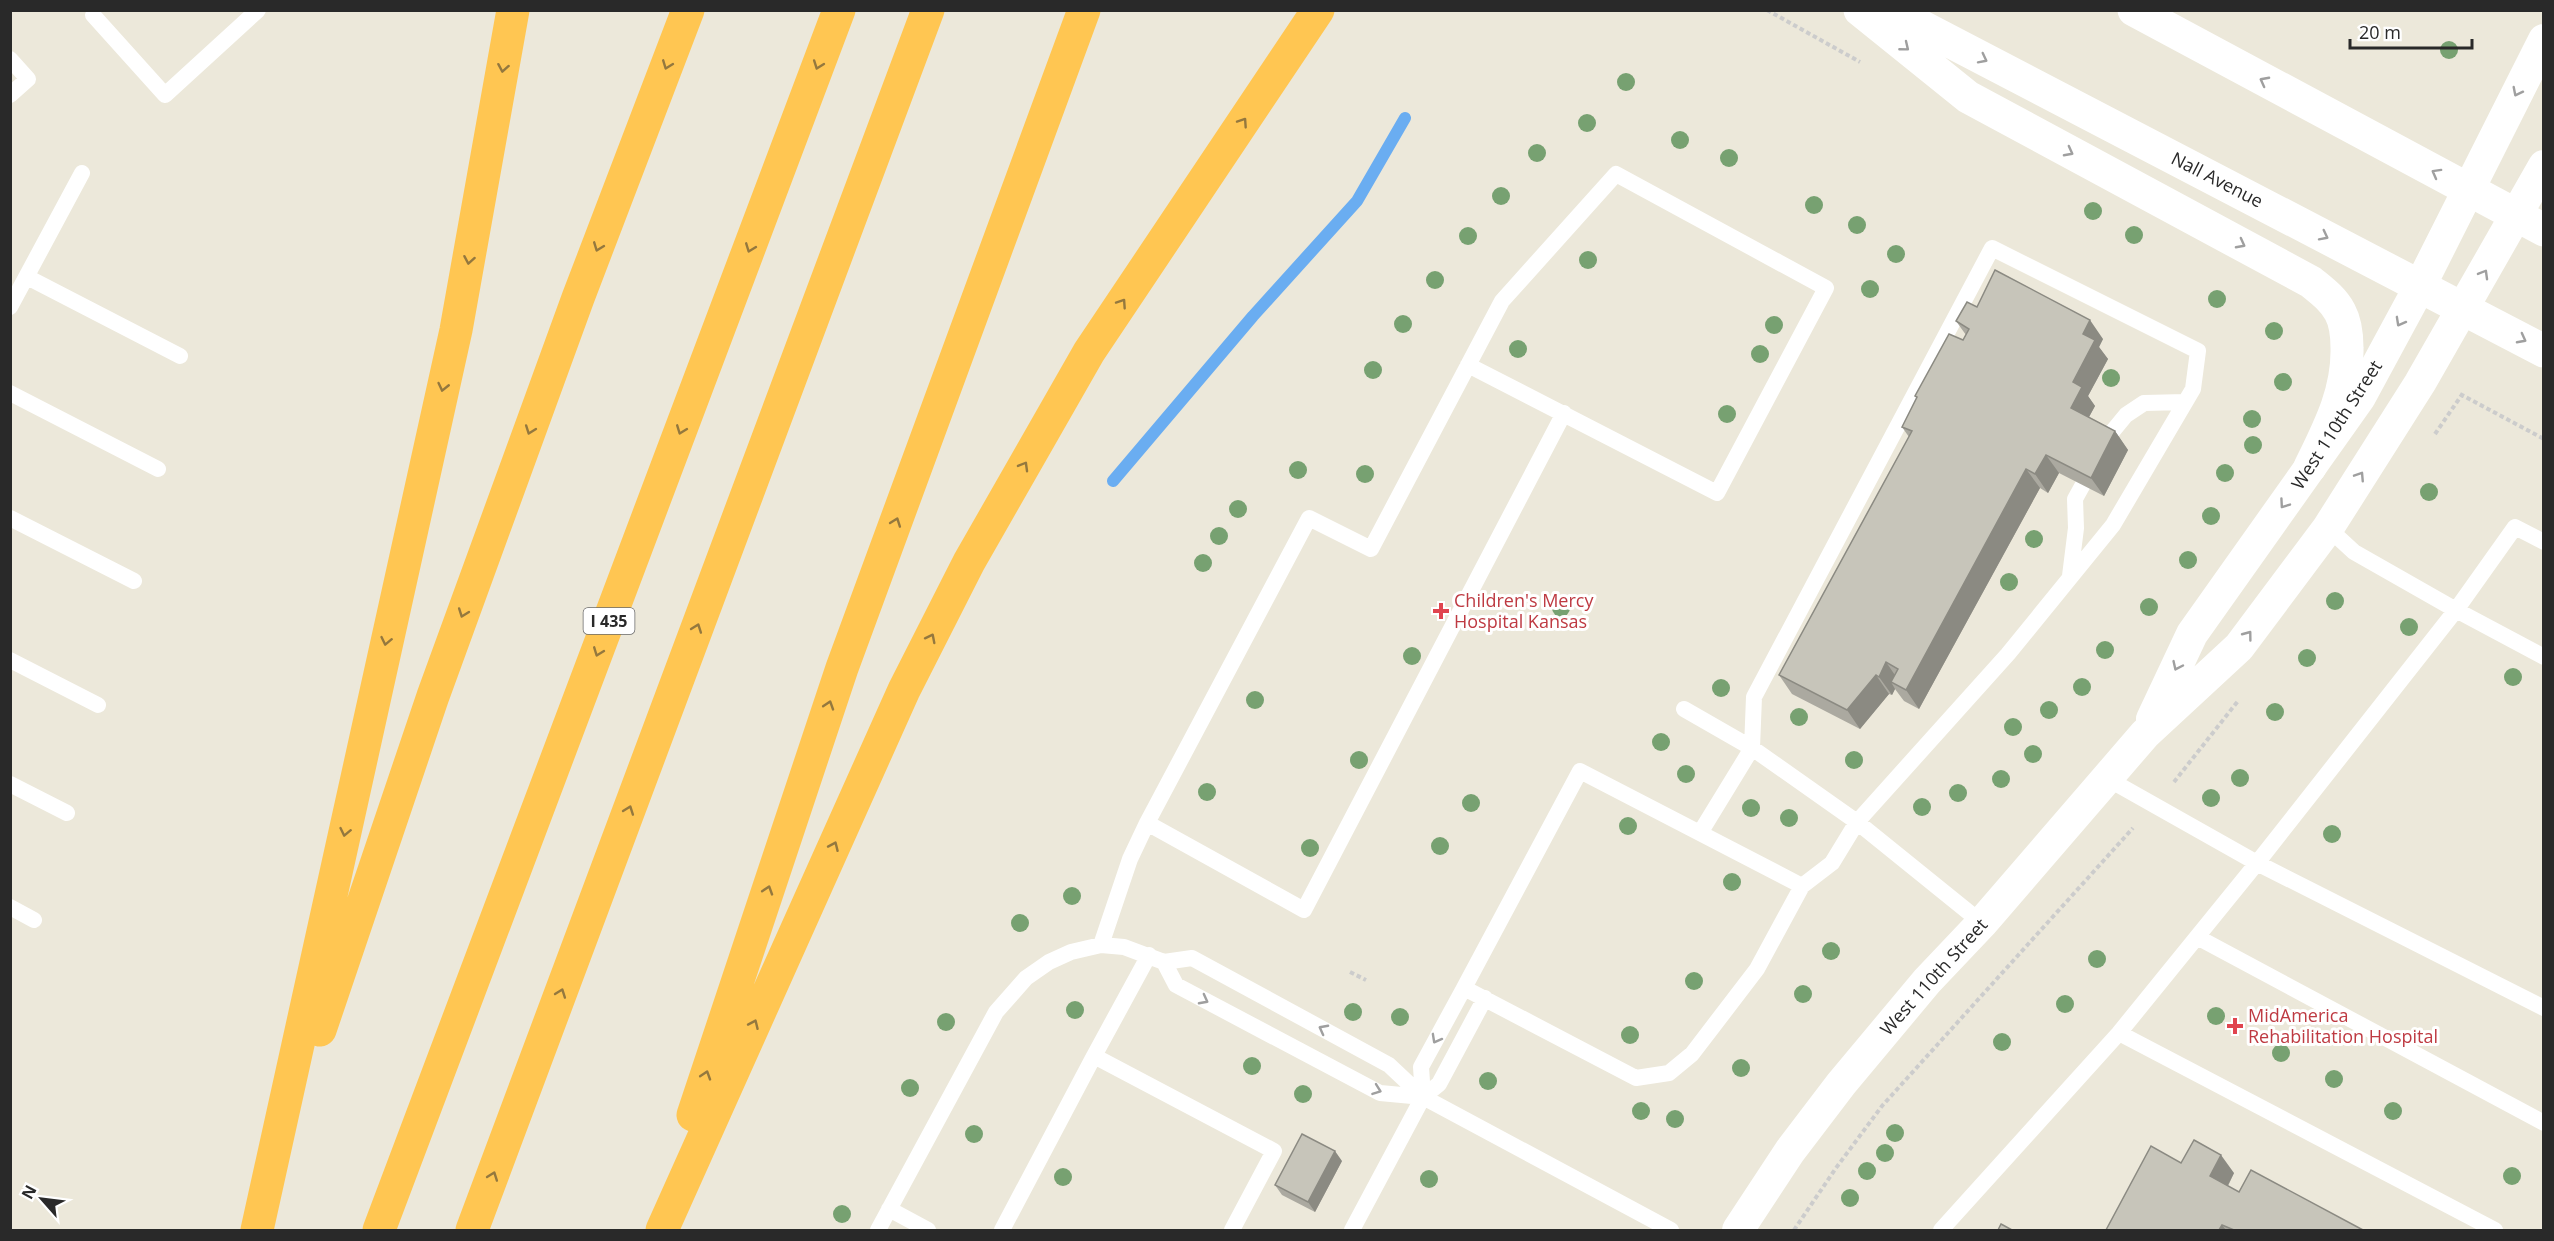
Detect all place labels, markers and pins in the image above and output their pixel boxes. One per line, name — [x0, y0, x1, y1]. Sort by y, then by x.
place label: Children's Mercy Hospital Kansas — [1454, 588, 1594, 633]
marker: Children's Mercy Hospital Kansas — [1432, 602, 1450, 620]
place label: MidAmerica Rehabilitation Hospital — [2248, 1003, 2438, 1048]
marker: MidAmerica Rehabilitation Hospital — [2226, 1017, 2244, 1035]

